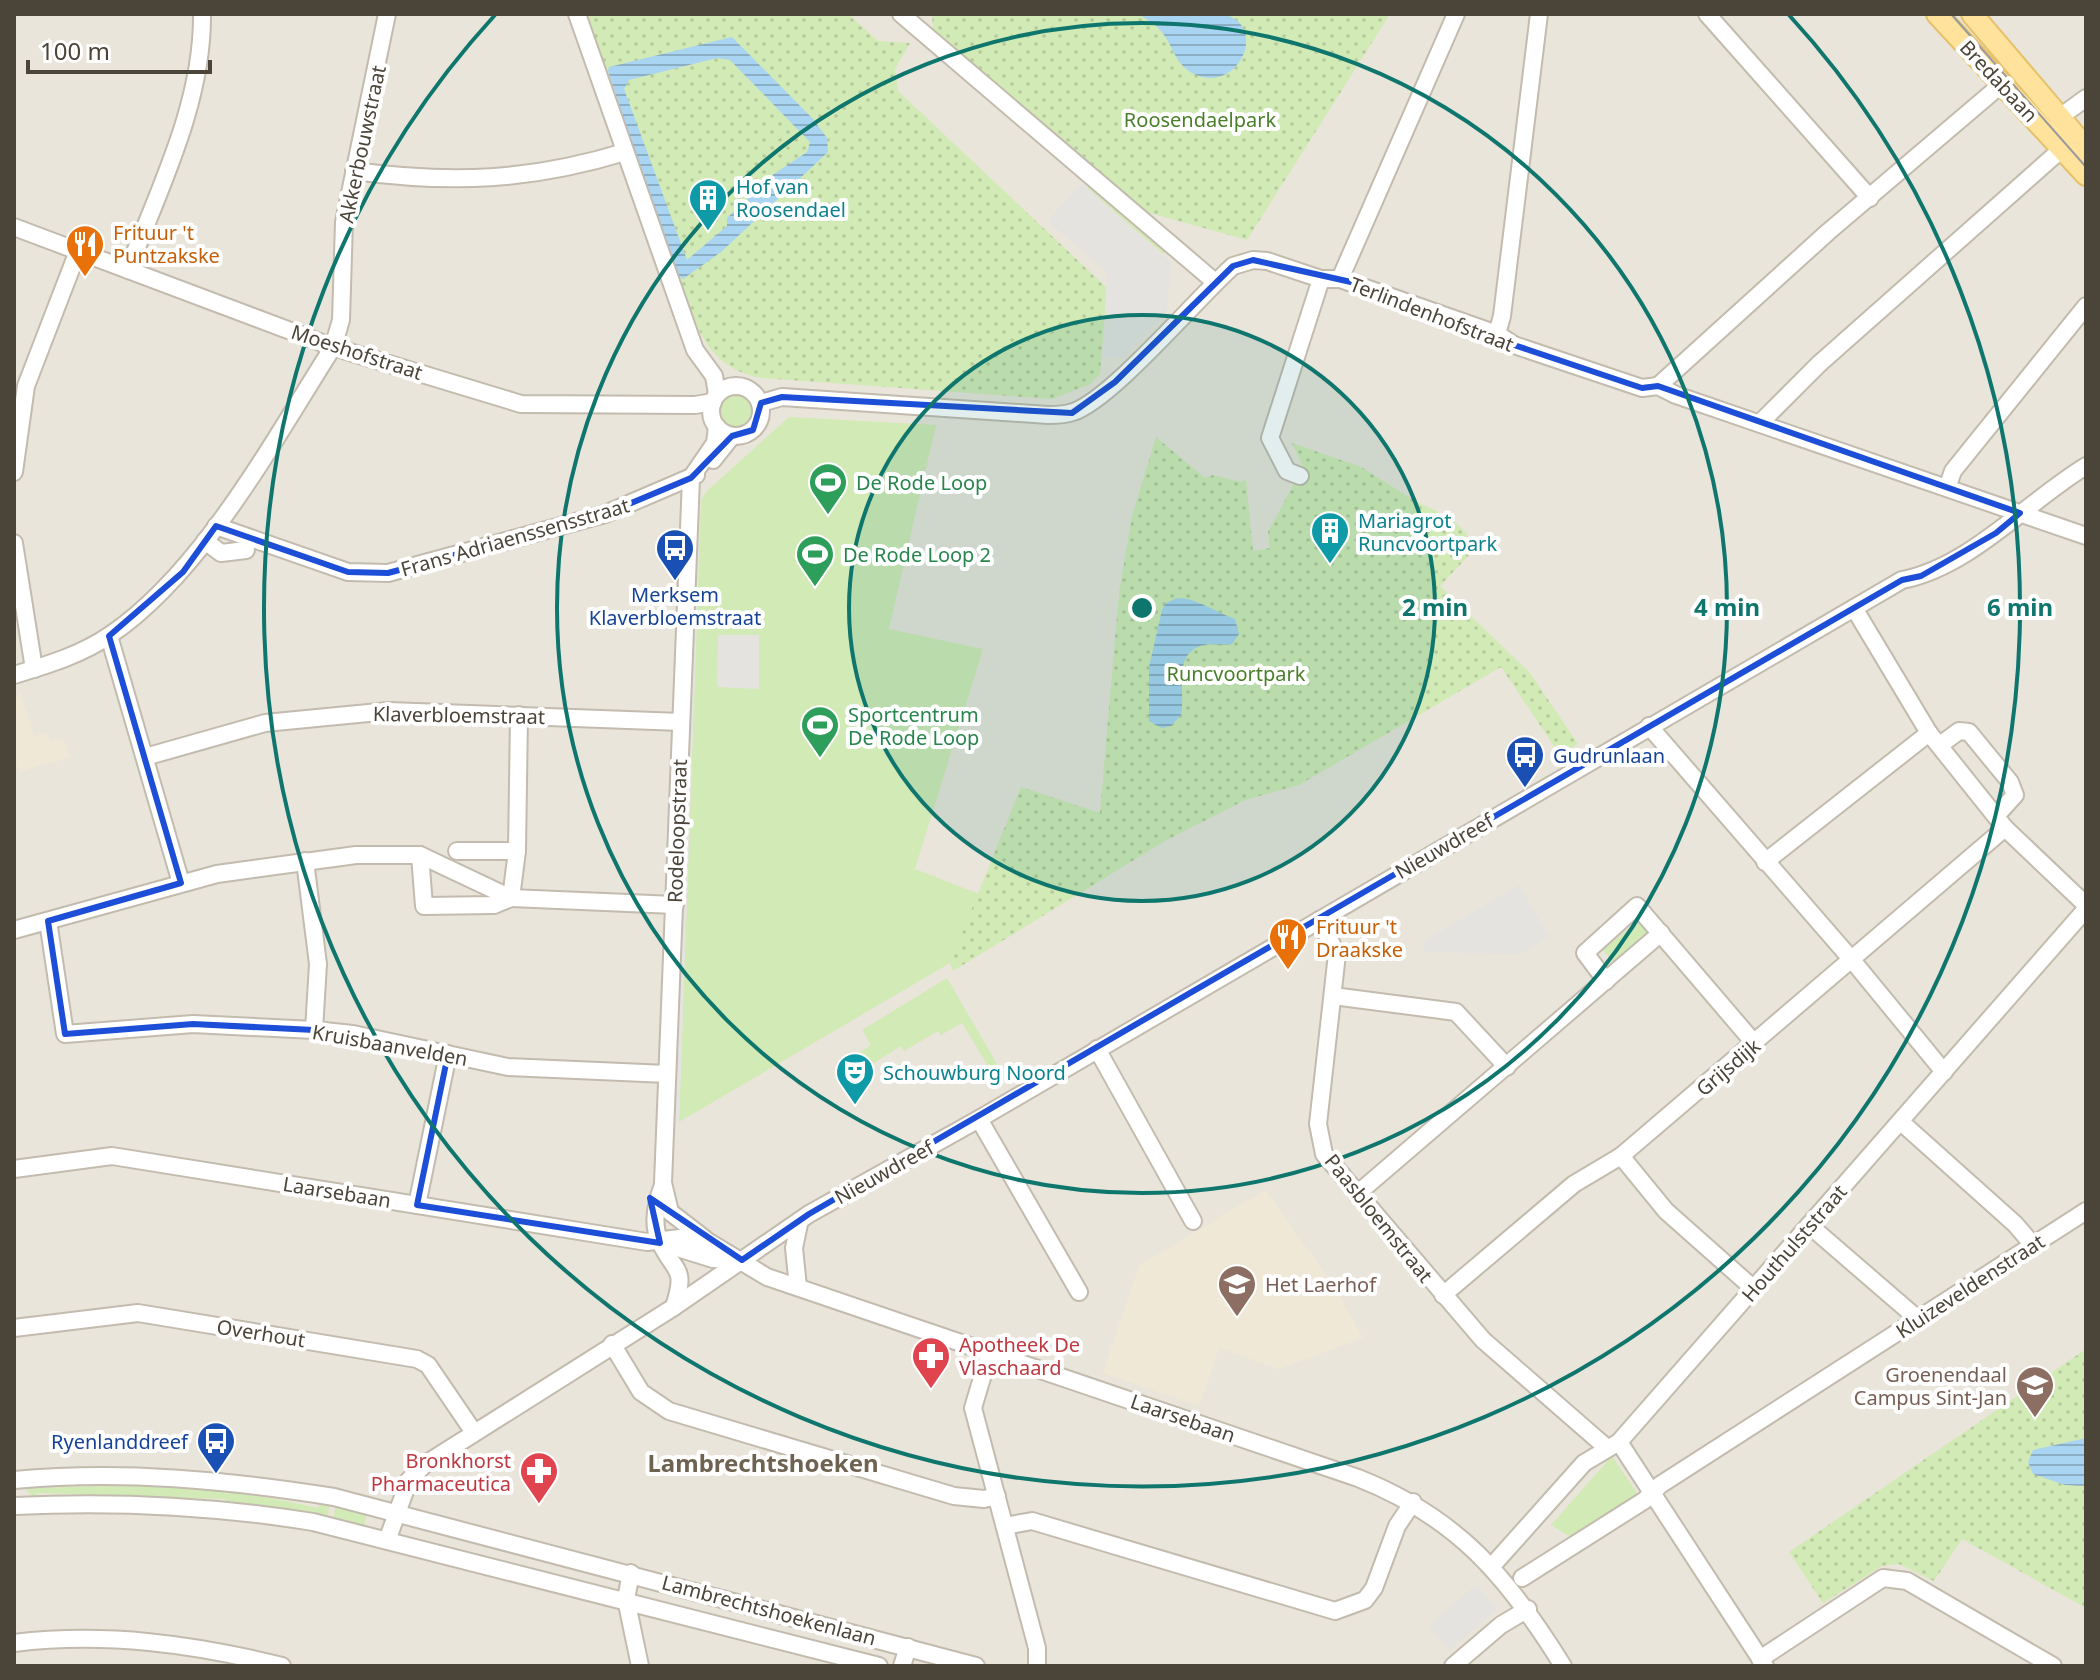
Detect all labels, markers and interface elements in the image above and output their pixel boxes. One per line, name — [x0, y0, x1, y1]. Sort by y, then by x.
scale bar — [28, 24, 210, 74]
text: 100 m — [40, 34, 110, 67]
street label: Bredabaan — [1954, 34, 2044, 128]
street label: Akkerbouwstraat — [332, 63, 392, 225]
park label: Roosendaelpark — [1124, 106, 1276, 133]
place label: Hof van Roosendael — [736, 173, 846, 223]
building icon: Hof van Roosendael — [687, 177, 729, 232]
place label: Frituur 't Puntzakske — [113, 219, 220, 269]
restaurant icon: Frituur 't Puntzakske — [64, 223, 106, 278]
street label: Terlindenhofstraat — [1346, 270, 1518, 358]
street label: Moeshofstraat — [288, 318, 426, 386]
sports icon: De Rode Loop — [807, 461, 849, 516]
place label: De Rode Loop — [856, 469, 987, 496]
street label: Frans Adriaenssensstraat — [398, 491, 632, 583]
place label: Mariagrot Runcvoortpark — [1358, 507, 1497, 557]
building icon: Mariagrot Runcvoortpark — [1309, 510, 1351, 565]
bus stop icon: Merksem Klaverbloemstraat — [654, 527, 696, 582]
sports icon: De Rode Loop 2 — [794, 533, 836, 588]
place label: De Rode Loop 2 — [843, 541, 991, 568]
place label: Merksem Klaverbloemstraat — [589, 581, 761, 631]
text: 2 min — [1402, 590, 1468, 623]
text: 4 min — [1694, 590, 1760, 623]
text: 6 min — [1987, 590, 2053, 623]
centre of rings — [1128, 594, 1156, 622]
park label: Runcvoortpark — [1166, 660, 1306, 687]
street label: Klaverbloemstraat — [373, 700, 545, 730]
place label: Sportcentrum De Rode Loop — [848, 701, 979, 751]
sports icon: Sportcentrum De Rode Loop — [799, 704, 841, 759]
bus stop icon: Gudrunlaan — [1504, 734, 1546, 789]
place label: Gudrunlaan — [1553, 742, 1665, 769]
street label: Rodeloopstraat — [661, 759, 693, 903]
street label: Nieuwdreef — [1390, 806, 1499, 885]
place label: Frituur 't Draakske — [1316, 913, 1403, 963]
restaurant icon: Frituur 't Draakske — [1267, 916, 1309, 971]
street label: Kruisbaanvelden — [310, 1018, 470, 1072]
street label: Grijsdijk — [1690, 1032, 1766, 1102]
theatre icon: Schouwburg Noord — [834, 1051, 876, 1106]
place label: Schouwburg Noord — [883, 1059, 1066, 1086]
street label: Nieuwdreef — [830, 1133, 939, 1210]
street label: Paasbloemstraat — [1319, 1148, 1439, 1288]
street label: Laarsebaan — [281, 1170, 393, 1214]
street label: Houthulststraat — [1735, 1178, 1853, 1308]
street label: Kluizeveldenstraat — [1890, 1228, 2050, 1344]
school or university icon: Het Laerhof — [1216, 1263, 1258, 1318]
place label: Het Laerhof — [1265, 1271, 1377, 1298]
street label: Overhout — [215, 1313, 307, 1353]
place label: Apotheek De Vlaschaard — [959, 1331, 1080, 1381]
pharmacy icon: Apotheek De Vlaschaard — [910, 1335, 952, 1390]
place label: Groenendaal Campus Sint-Jan — [1854, 1361, 2007, 1411]
school or university icon: Groenendaal Campus Sint-Jan — [2014, 1364, 2056, 1419]
street label: Laarsebaan — [1127, 1387, 1239, 1449]
bus stop icon: Ryenlanddreef — [195, 1420, 237, 1475]
place label: Ryenlanddreef — [51, 1428, 189, 1455]
district label: Lambrechtshoeken — [647, 1446, 879, 1479]
place label: Bronkhorst Pharmaceutica — [371, 1447, 511, 1497]
pharmacy icon: Bronkhorst Pharmaceutica — [518, 1450, 560, 1505]
street label: Lambrechtshoekenlaan — [659, 1568, 879, 1652]

